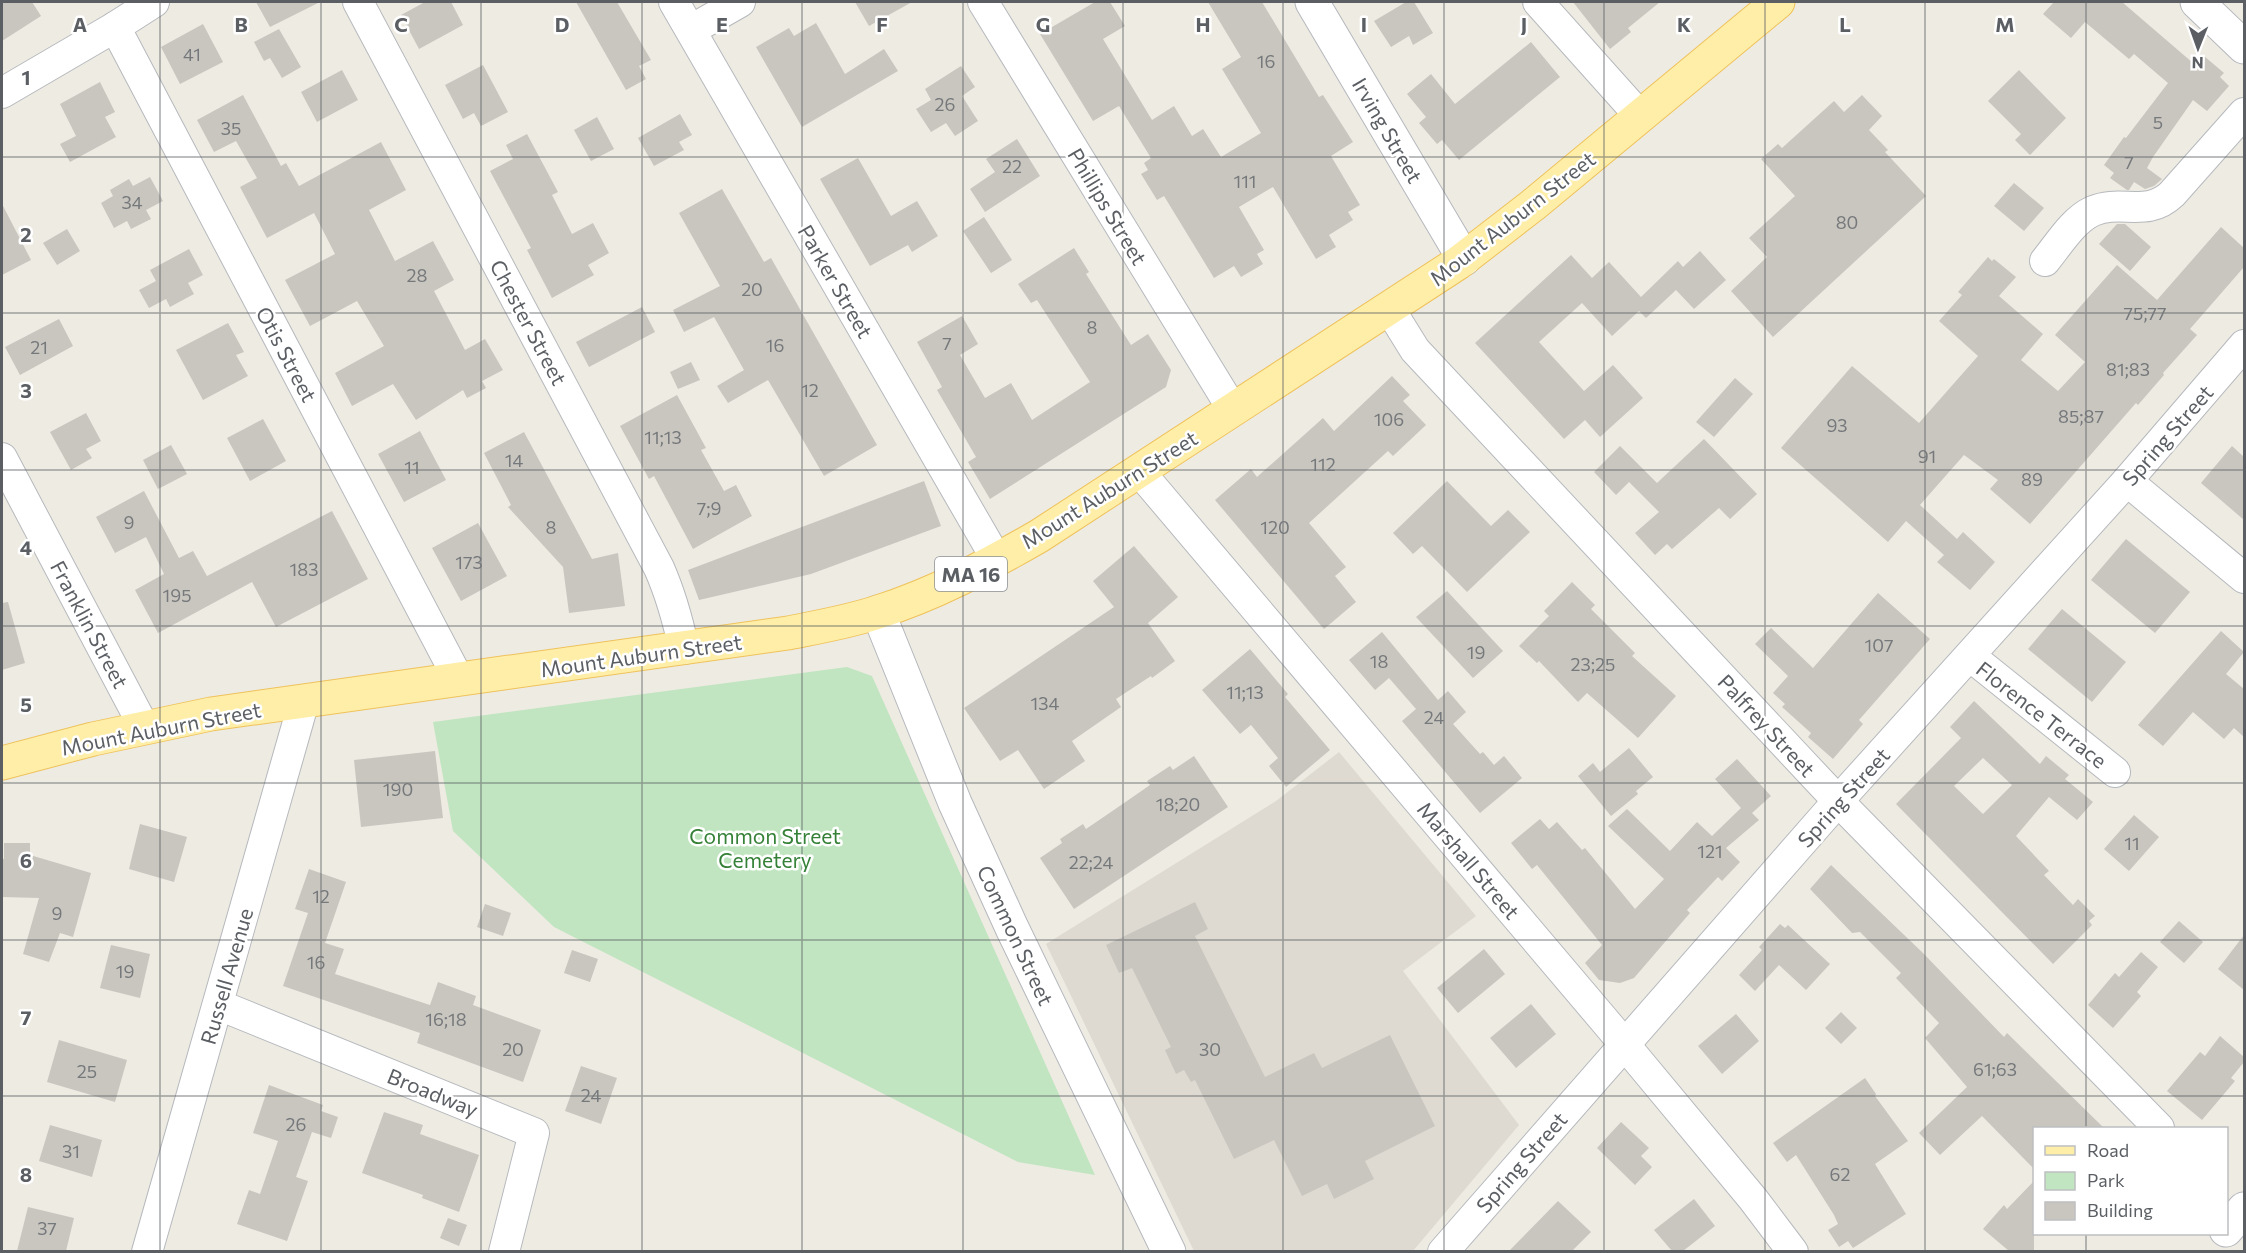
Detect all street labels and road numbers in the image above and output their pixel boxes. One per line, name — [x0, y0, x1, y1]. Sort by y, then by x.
street label: Irving Street — [1348, 73, 1428, 187]
street label: Phillips Street — [1063, 143, 1153, 269]
street label: Mount Auburn Street — [1424, 146, 1600, 290]
street label: Parker Street — [794, 220, 878, 342]
street label: Chester Street — [485, 255, 573, 389]
street label: Otis Street — [252, 302, 322, 406]
street label: Spring Street — [2116, 380, 2218, 490]
street label: Mount Auburn Street — [1016, 425, 1202, 553]
street label: Franklin Street — [46, 556, 134, 692]
road number: MA 16 — [935, 557, 1007, 591]
street label: Mount Auburn Street — [539, 628, 743, 682]
street label: Florence Terrace — [1972, 655, 2112, 773]
street label: Palfrey Street — [1713, 669, 1821, 781]
street label: Mount Auburn Street — [59, 696, 263, 760]
street label: Spring Street — [1792, 742, 1894, 852]
street label: Marshall Street — [1413, 796, 1525, 924]
street label: Common Street — [973, 861, 1059, 1009]
street label: Russell Avenue — [195, 905, 257, 1047]
street label: Broadway — [384, 1063, 482, 1122]
street label: Spring Street — [1470, 1107, 1572, 1217]

